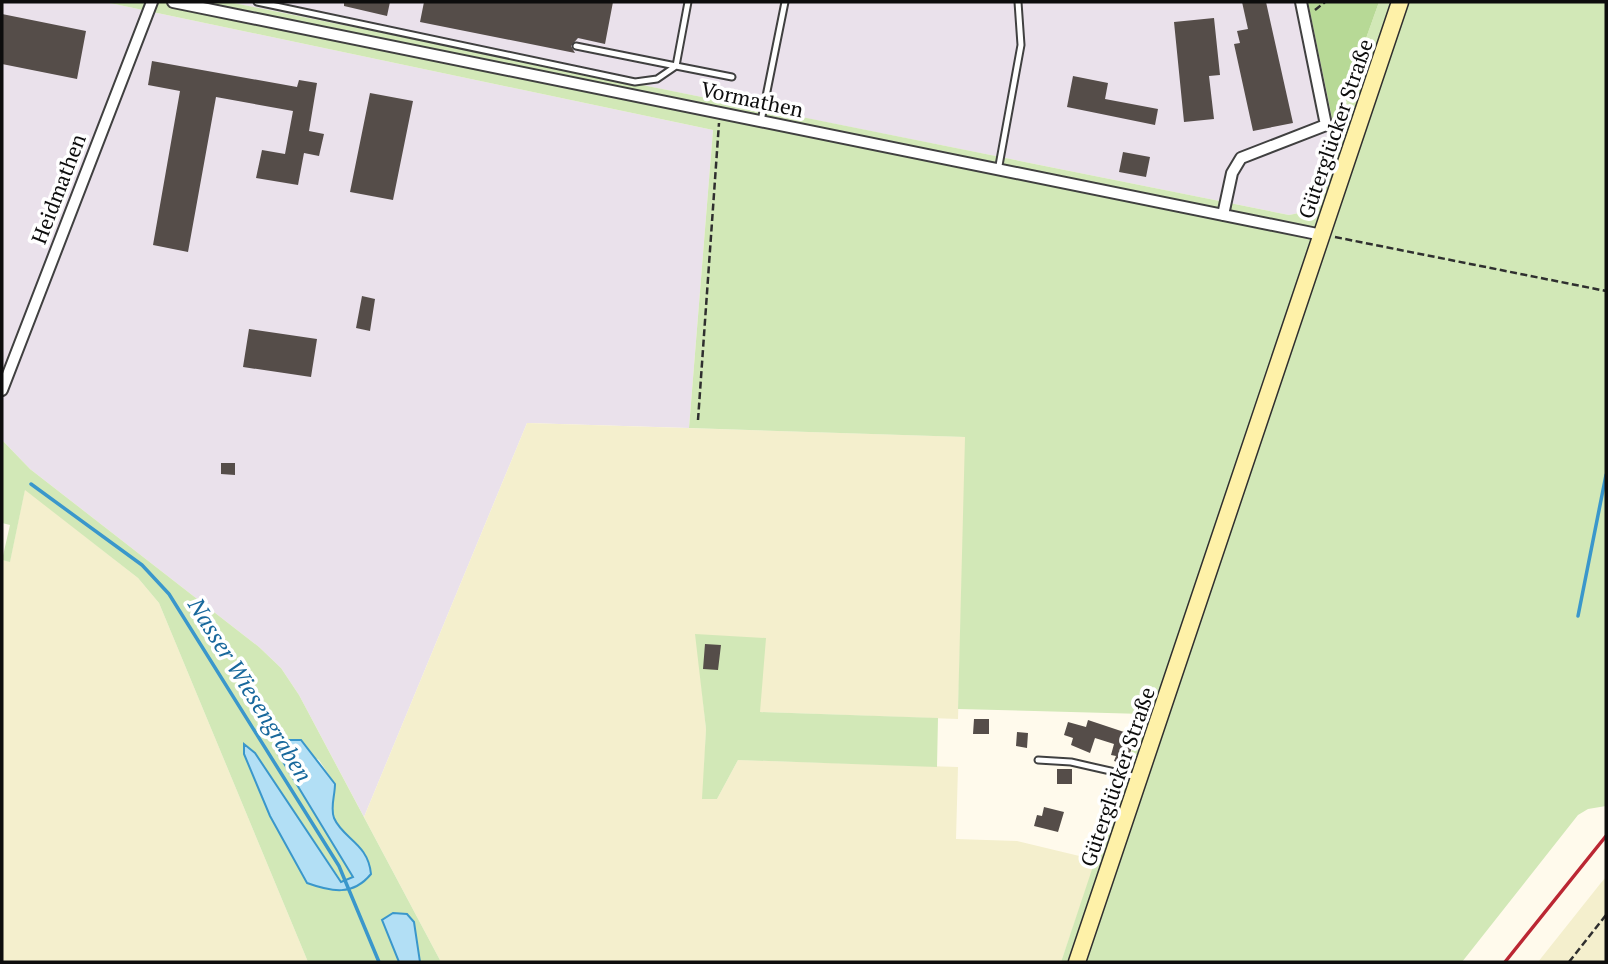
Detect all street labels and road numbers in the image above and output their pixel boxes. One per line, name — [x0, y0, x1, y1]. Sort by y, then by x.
street label: Güterglücker Straße — [1291, 35, 1379, 222]
street label: Vormathen — [698, 75, 807, 124]
street label: Heidmathen — [24, 129, 92, 248]
street label: Güterglücker Straße — [1073, 683, 1161, 870]

